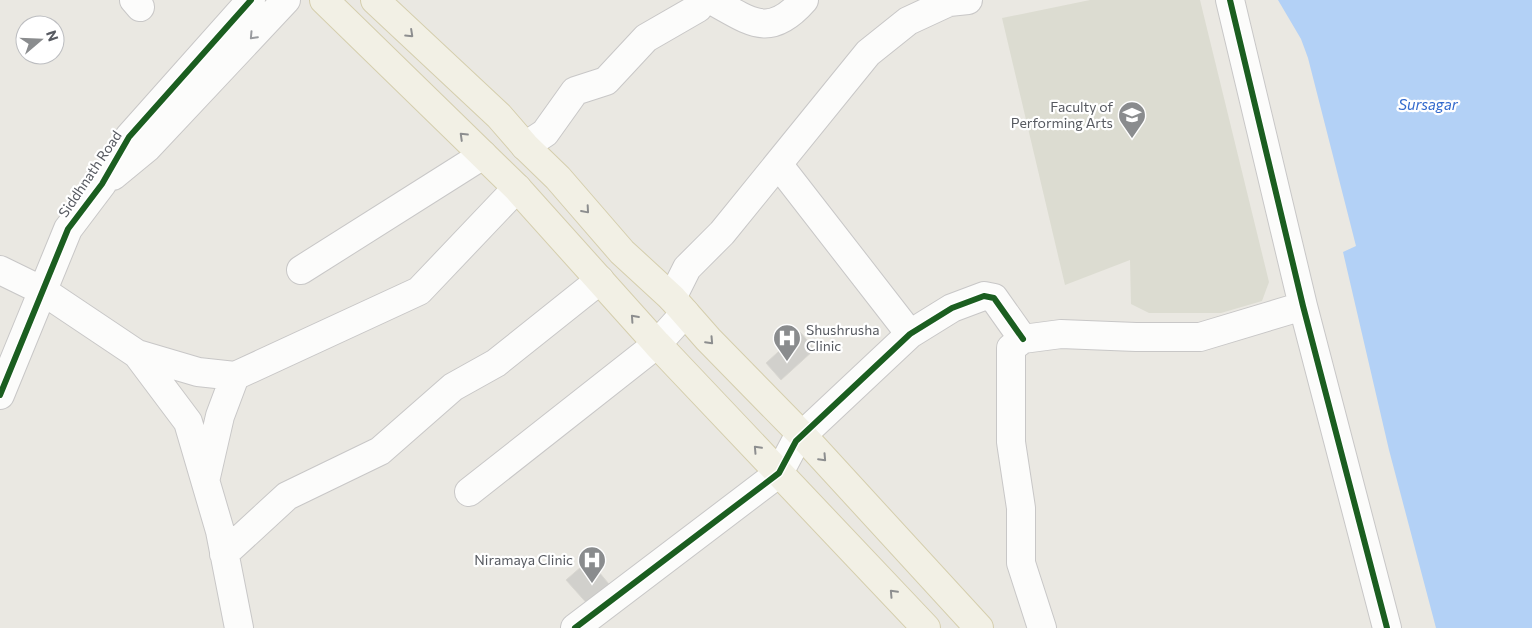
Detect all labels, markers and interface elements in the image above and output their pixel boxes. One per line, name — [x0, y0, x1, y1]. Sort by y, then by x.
north arrow — [15, 15, 65, 65]
text: N — [43, 28, 63, 43]
one-way arrow — [405, 28, 414, 37]
one-way arrow — [250, 30, 259, 39]
water label: Sursagar — [1398, 95, 1459, 113]
place label: Faculty of Performing Arts — [1011, 98, 1113, 131]
school or university icon: Faculty of Performing Arts — [1117, 100, 1147, 139]
street label: Siddhnath Road — [54, 127, 125, 220]
one-way arrow — [460, 132, 469, 141]
one-way arrow — [581, 205, 590, 214]
one-way arrow — [631, 314, 640, 323]
place label: Shushrusha Clinic — [806, 321, 880, 354]
hospital icon: Shushrusha Clinic — [772, 323, 802, 362]
one-way arrow — [704, 335, 713, 344]
one-way arrow — [754, 446, 763, 455]
one-way arrow — [817, 452, 826, 461]
hospital icon: Niramaya Clinic — [577, 545, 607, 584]
place label: Niramaya Clinic — [474, 551, 573, 568]
one-way arrow — [890, 589, 899, 598]

